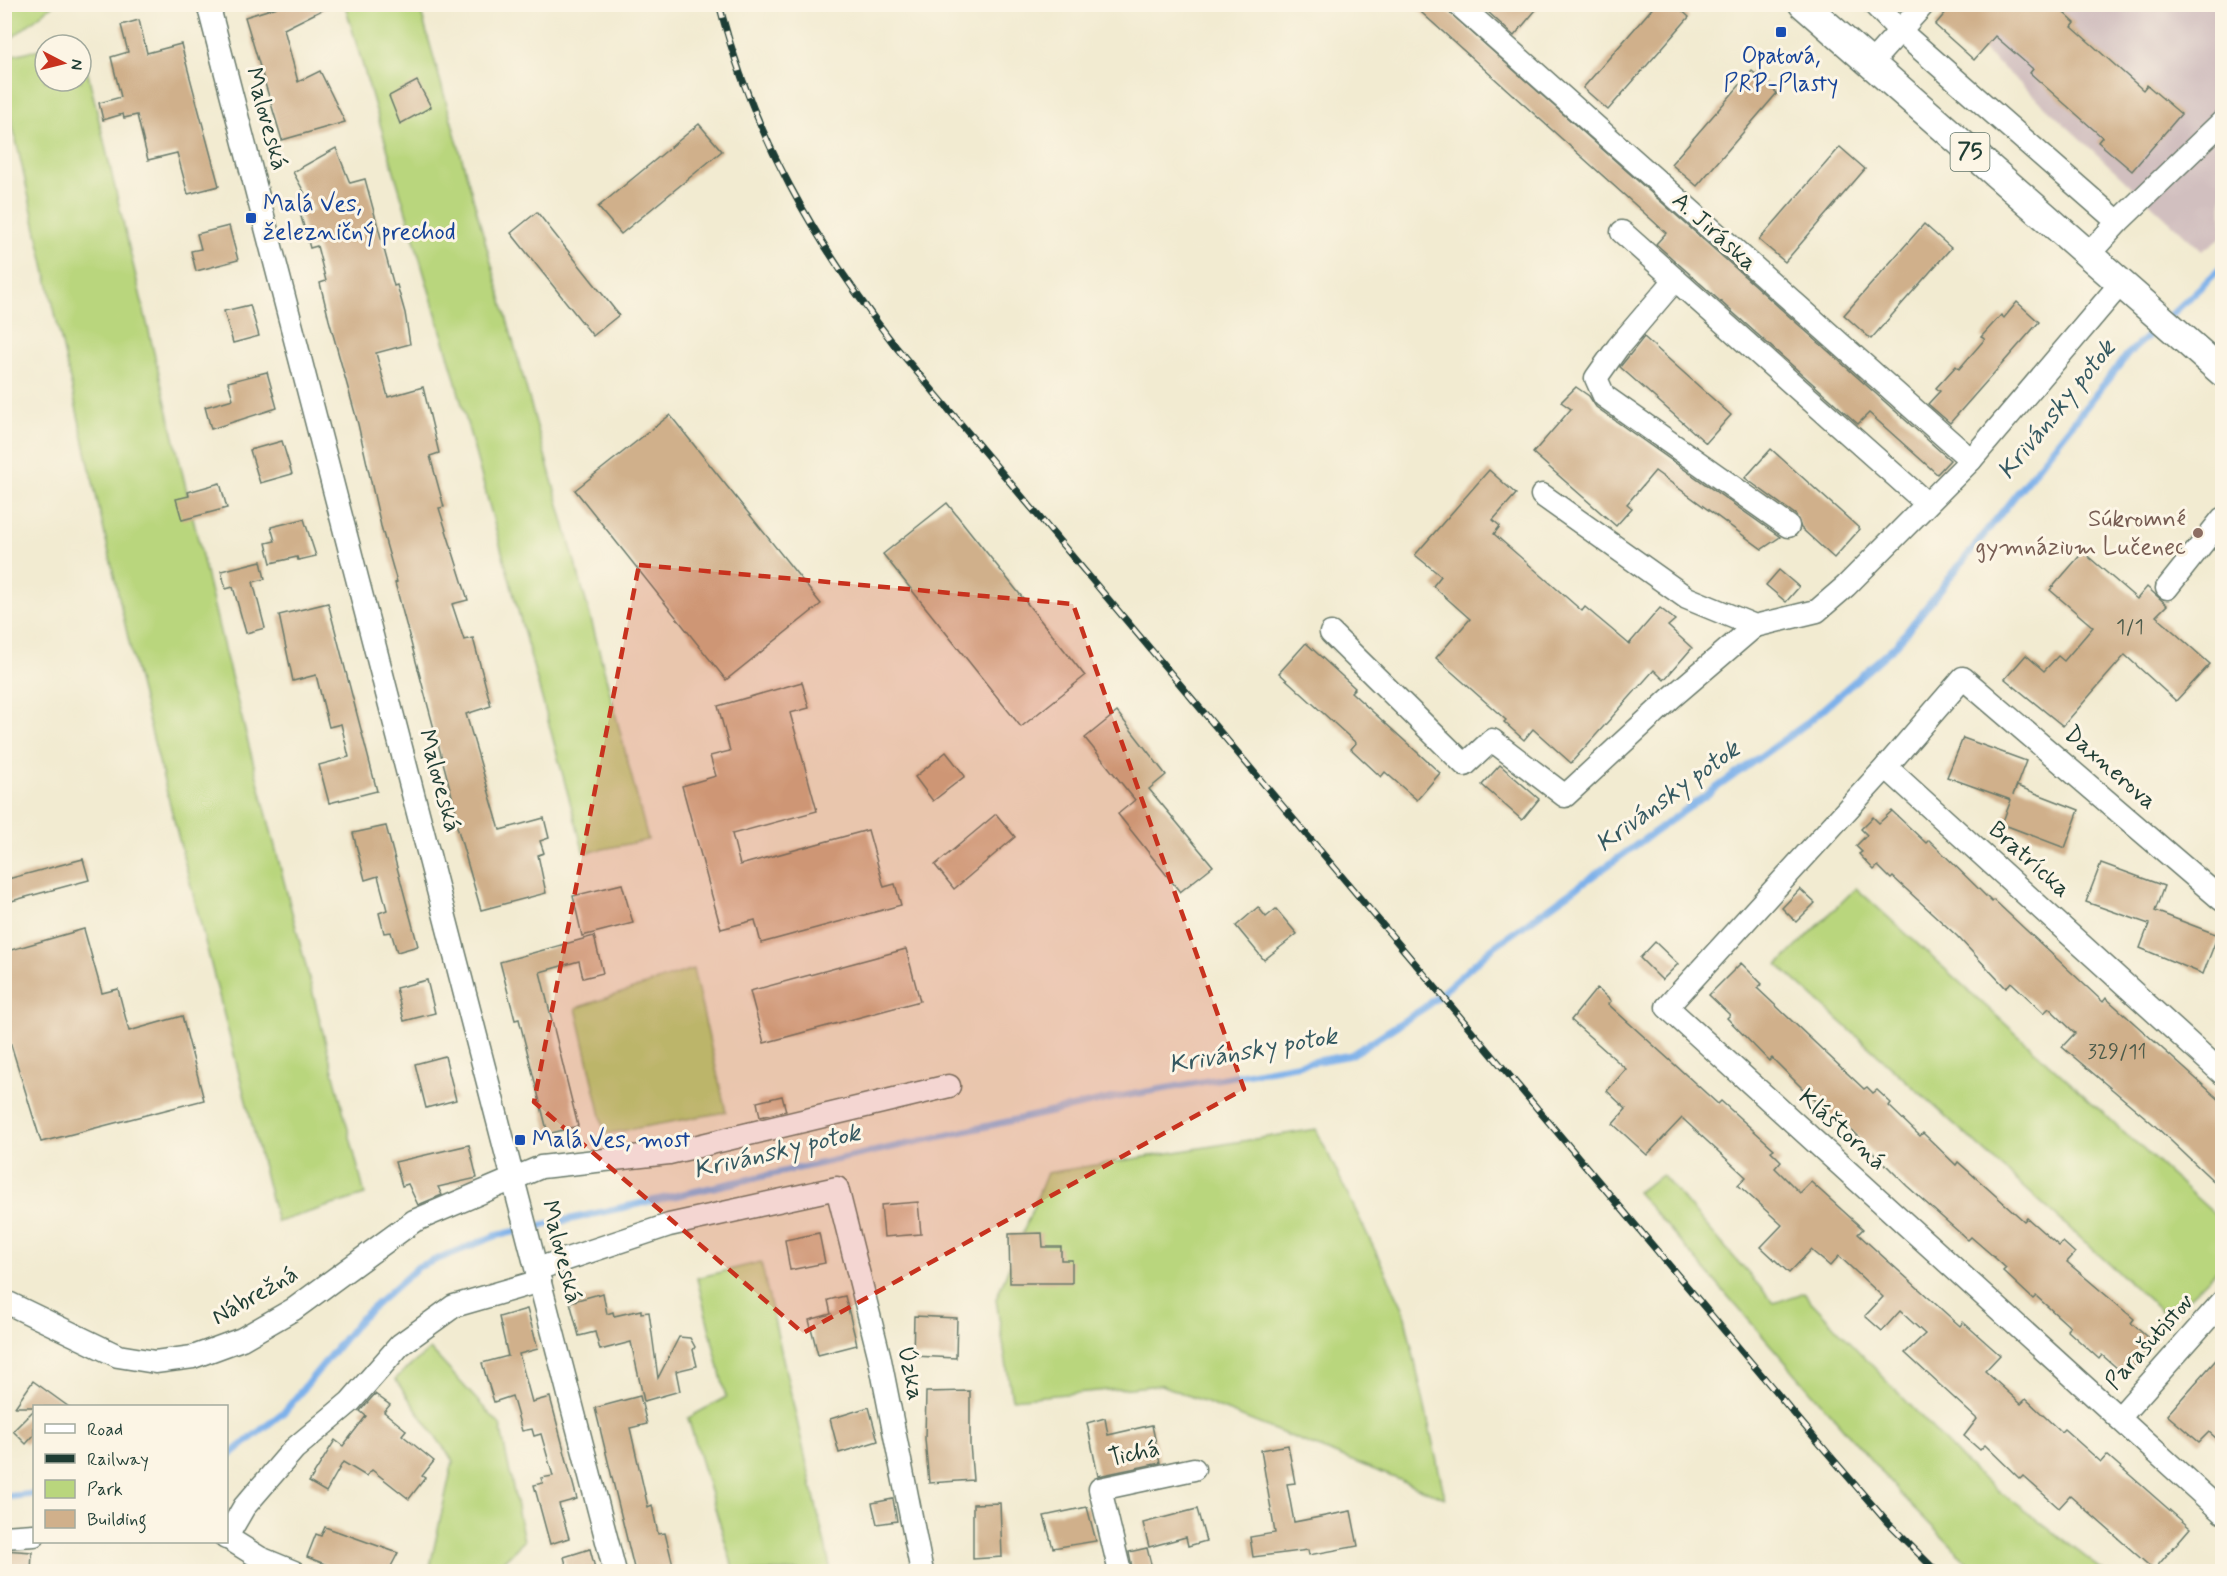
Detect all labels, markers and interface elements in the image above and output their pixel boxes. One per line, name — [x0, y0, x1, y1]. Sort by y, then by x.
marker: Opatová, PRP-Plasty — [1774, 25, 1788, 39]
north arrow — [33, 33, 93, 93]
place label: Opatová, PRP-Plasty — [1724, 41, 1838, 100]
text: N — [65, 58, 87, 71]
street label: Maloveská — [237, 64, 295, 174]
road number: 75 — [1950, 133, 1990, 171]
street label: A. Jiráska — [1665, 186, 1763, 278]
place label: Malá Ves, železničný prechod — [263, 189, 456, 248]
marker: Malá Ves, železničný prechod — [244, 211, 258, 225]
water label: Krivánsky potok — [1990, 332, 2125, 487]
place label: Súkromné gymnázium Lučenec — [1976, 504, 2186, 563]
marker: Súkromné gymnázium Lučenec — [2191, 526, 2205, 540]
house number: 1/1 — [2116, 613, 2144, 641]
street label: Daxnerova — [2057, 719, 2163, 817]
street label: Maloveská — [410, 726, 468, 836]
water label: Krivánsky potok — [1589, 732, 1748, 861]
street label: Bratrícka — [1981, 815, 2077, 905]
water label: Krivánsky potok — [1166, 1019, 1342, 1083]
house number: 329/11 — [2087, 1038, 2147, 1066]
street label: Kláštorná — [1791, 1082, 1893, 1178]
water label: Krivánsky potok — [690, 1116, 866, 1188]
place label: Malá Ves, most — [532, 1125, 691, 1156]
marker: Malá Ves, most — [513, 1133, 527, 1147]
street label: Maloveská — [533, 1197, 589, 1307]
street label: Nábrežná — [206, 1259, 304, 1333]
street label: Parašutistov — [2099, 1287, 2202, 1397]
street label: Úzka — [889, 1343, 931, 1403]
legend — [33, 1405, 228, 1543]
text: Road — [87, 1418, 123, 1442]
street label: Tichá — [1106, 1433, 1162, 1475]
text: Railway — [87, 1448, 149, 1472]
text: Park — [87, 1478, 123, 1502]
text: Building — [87, 1508, 147, 1534]

